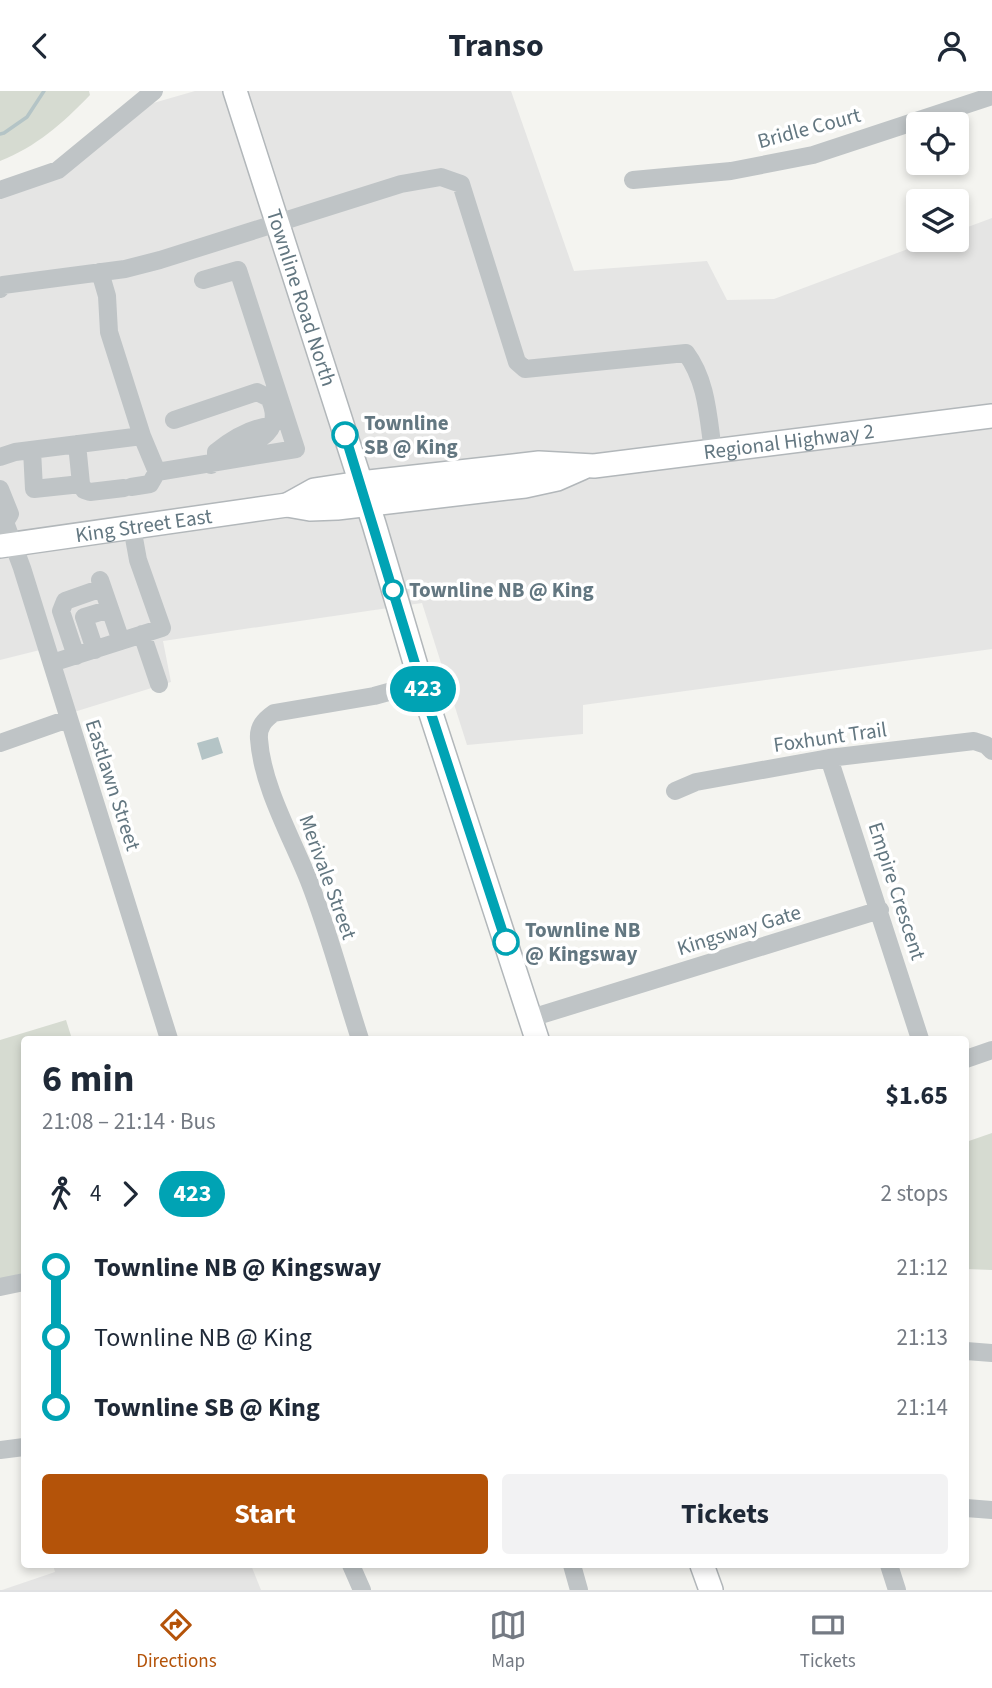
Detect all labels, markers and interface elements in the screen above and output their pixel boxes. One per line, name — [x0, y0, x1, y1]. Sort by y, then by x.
text: Transo — [448, 23, 544, 69]
icon: back — [21, 27, 59, 65]
icon: person — [933, 27, 971, 65]
street label: Bridle Court — [754, 100, 864, 156]
map controls — [906, 112, 969, 252]
button: locate — [906, 112, 969, 175]
button: layers — [906, 189, 969, 252]
street label: Townline Road North — [259, 205, 344, 390]
place label: Townline SB @ King — [364, 408, 458, 462]
street label: Regional Highway 2 — [702, 416, 876, 467]
marker: Townline SB @ King — [332, 422, 358, 448]
street label: King Street East — [73, 501, 214, 550]
place label: Townline NB @ King — [409, 575, 594, 605]
marker: Townline NB @ King — [383, 580, 403, 600]
line badge: 423 — [383, 666, 463, 712]
text: 423 — [404, 671, 442, 706]
street label: Foxhunt Trail — [771, 714, 889, 760]
street label: Eastlawn Street — [78, 715, 148, 855]
street label: Merivale Street — [292, 810, 364, 944]
street label: Empire Crescent — [861, 818, 933, 964]
street label: Kingsway Gate — [673, 897, 805, 963]
place label: Townline NB @ Kingsway — [525, 915, 641, 969]
marker: Townline NB @ Kingsway — [493, 929, 519, 955]
text: 6 min — [42, 1052, 134, 1106]
text: $1.65 — [885, 1077, 948, 1114]
text: 21:08 – 21:14 · Bus — [42, 1105, 216, 1138]
icon: walk — [42, 1175, 80, 1213]
icon: forward — [111, 1175, 149, 1213]
text: 423 — [173, 1176, 211, 1211]
text: 4 — [90, 1177, 101, 1210]
text: 2 stops — [881, 1177, 948, 1210]
text: Townline NB @ Kingsway — [94, 1249, 381, 1286]
text: 21:12 — [897, 1251, 948, 1284]
text: Townline NB @ King — [94, 1319, 312, 1356]
text: 21:13 — [897, 1321, 948, 1354]
text: Townline SB @ King — [94, 1389, 320, 1426]
text: 21:14 — [897, 1391, 948, 1424]
button: Start — [42, 1474, 488, 1554]
button: Tickets — [502, 1474, 948, 1554]
tab: Directions — [136, 1606, 217, 1675]
tab: Map — [489, 1606, 527, 1675]
tab: Tickets — [800, 1606, 856, 1675]

